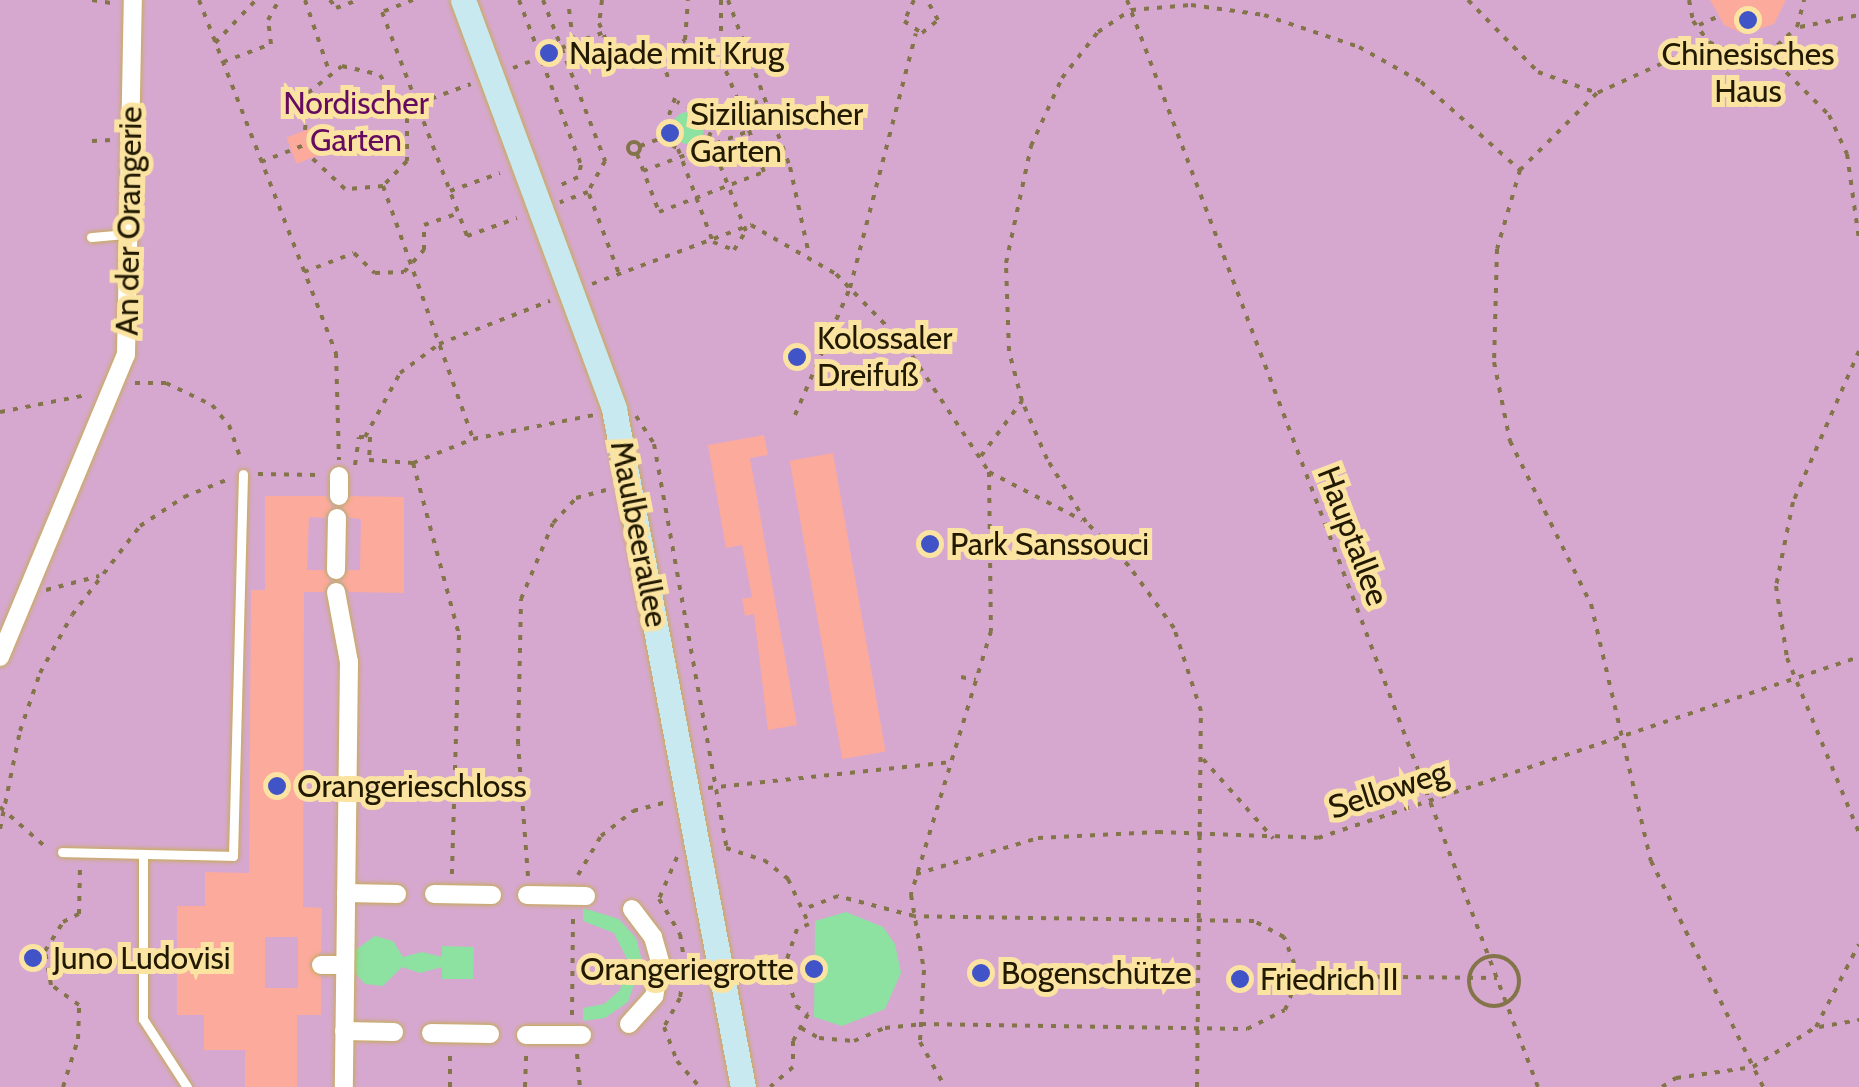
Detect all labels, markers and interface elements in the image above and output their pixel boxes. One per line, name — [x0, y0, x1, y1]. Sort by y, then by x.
marker: Chinesisches Haus — [1737, 9, 1759, 31]
place label: Najade mit Krug — [569, 34, 784, 72]
place label: Chinesisches Haus — [1662, 36, 1834, 111]
marker: Najade mit Krug — [538, 42, 560, 64]
park label: Nordischer Garten — [283, 85, 429, 160]
place label: Sizilianischer Garten — [690, 96, 863, 171]
street label: An der Orangerie — [108, 106, 150, 336]
marker: Sizilianischer Garten — [659, 122, 681, 144]
place label: Kolossaler Dreifuß — [817, 320, 952, 395]
marker: Kolossaler Dreifuß — [786, 346, 808, 368]
street label: Maulbeerallee — [602, 438, 676, 630]
street label: Hauptallee — [1309, 461, 1397, 611]
place label: Park Sanssouci — [950, 525, 1149, 563]
marker: Park Sanssouci — [919, 533, 941, 555]
street label: Selloweg — [1324, 753, 1452, 827]
place label: Orangerieschloss — [297, 767, 527, 805]
marker: Orangerieschloss — [266, 775, 288, 797]
place label: Juno Ludovisi — [53, 939, 230, 977]
marker: Juno Ludovisi — [22, 947, 44, 969]
place label: Orangeriegrotte — [580, 950, 794, 988]
place label: Bogenschütze — [1001, 954, 1192, 992]
marker: Orangeriegrotte — [803, 958, 825, 980]
place label: Friedrich II — [1260, 960, 1399, 998]
marker: Bogenschütze — [970, 962, 992, 984]
marker: Friedrich II — [1229, 968, 1251, 990]

